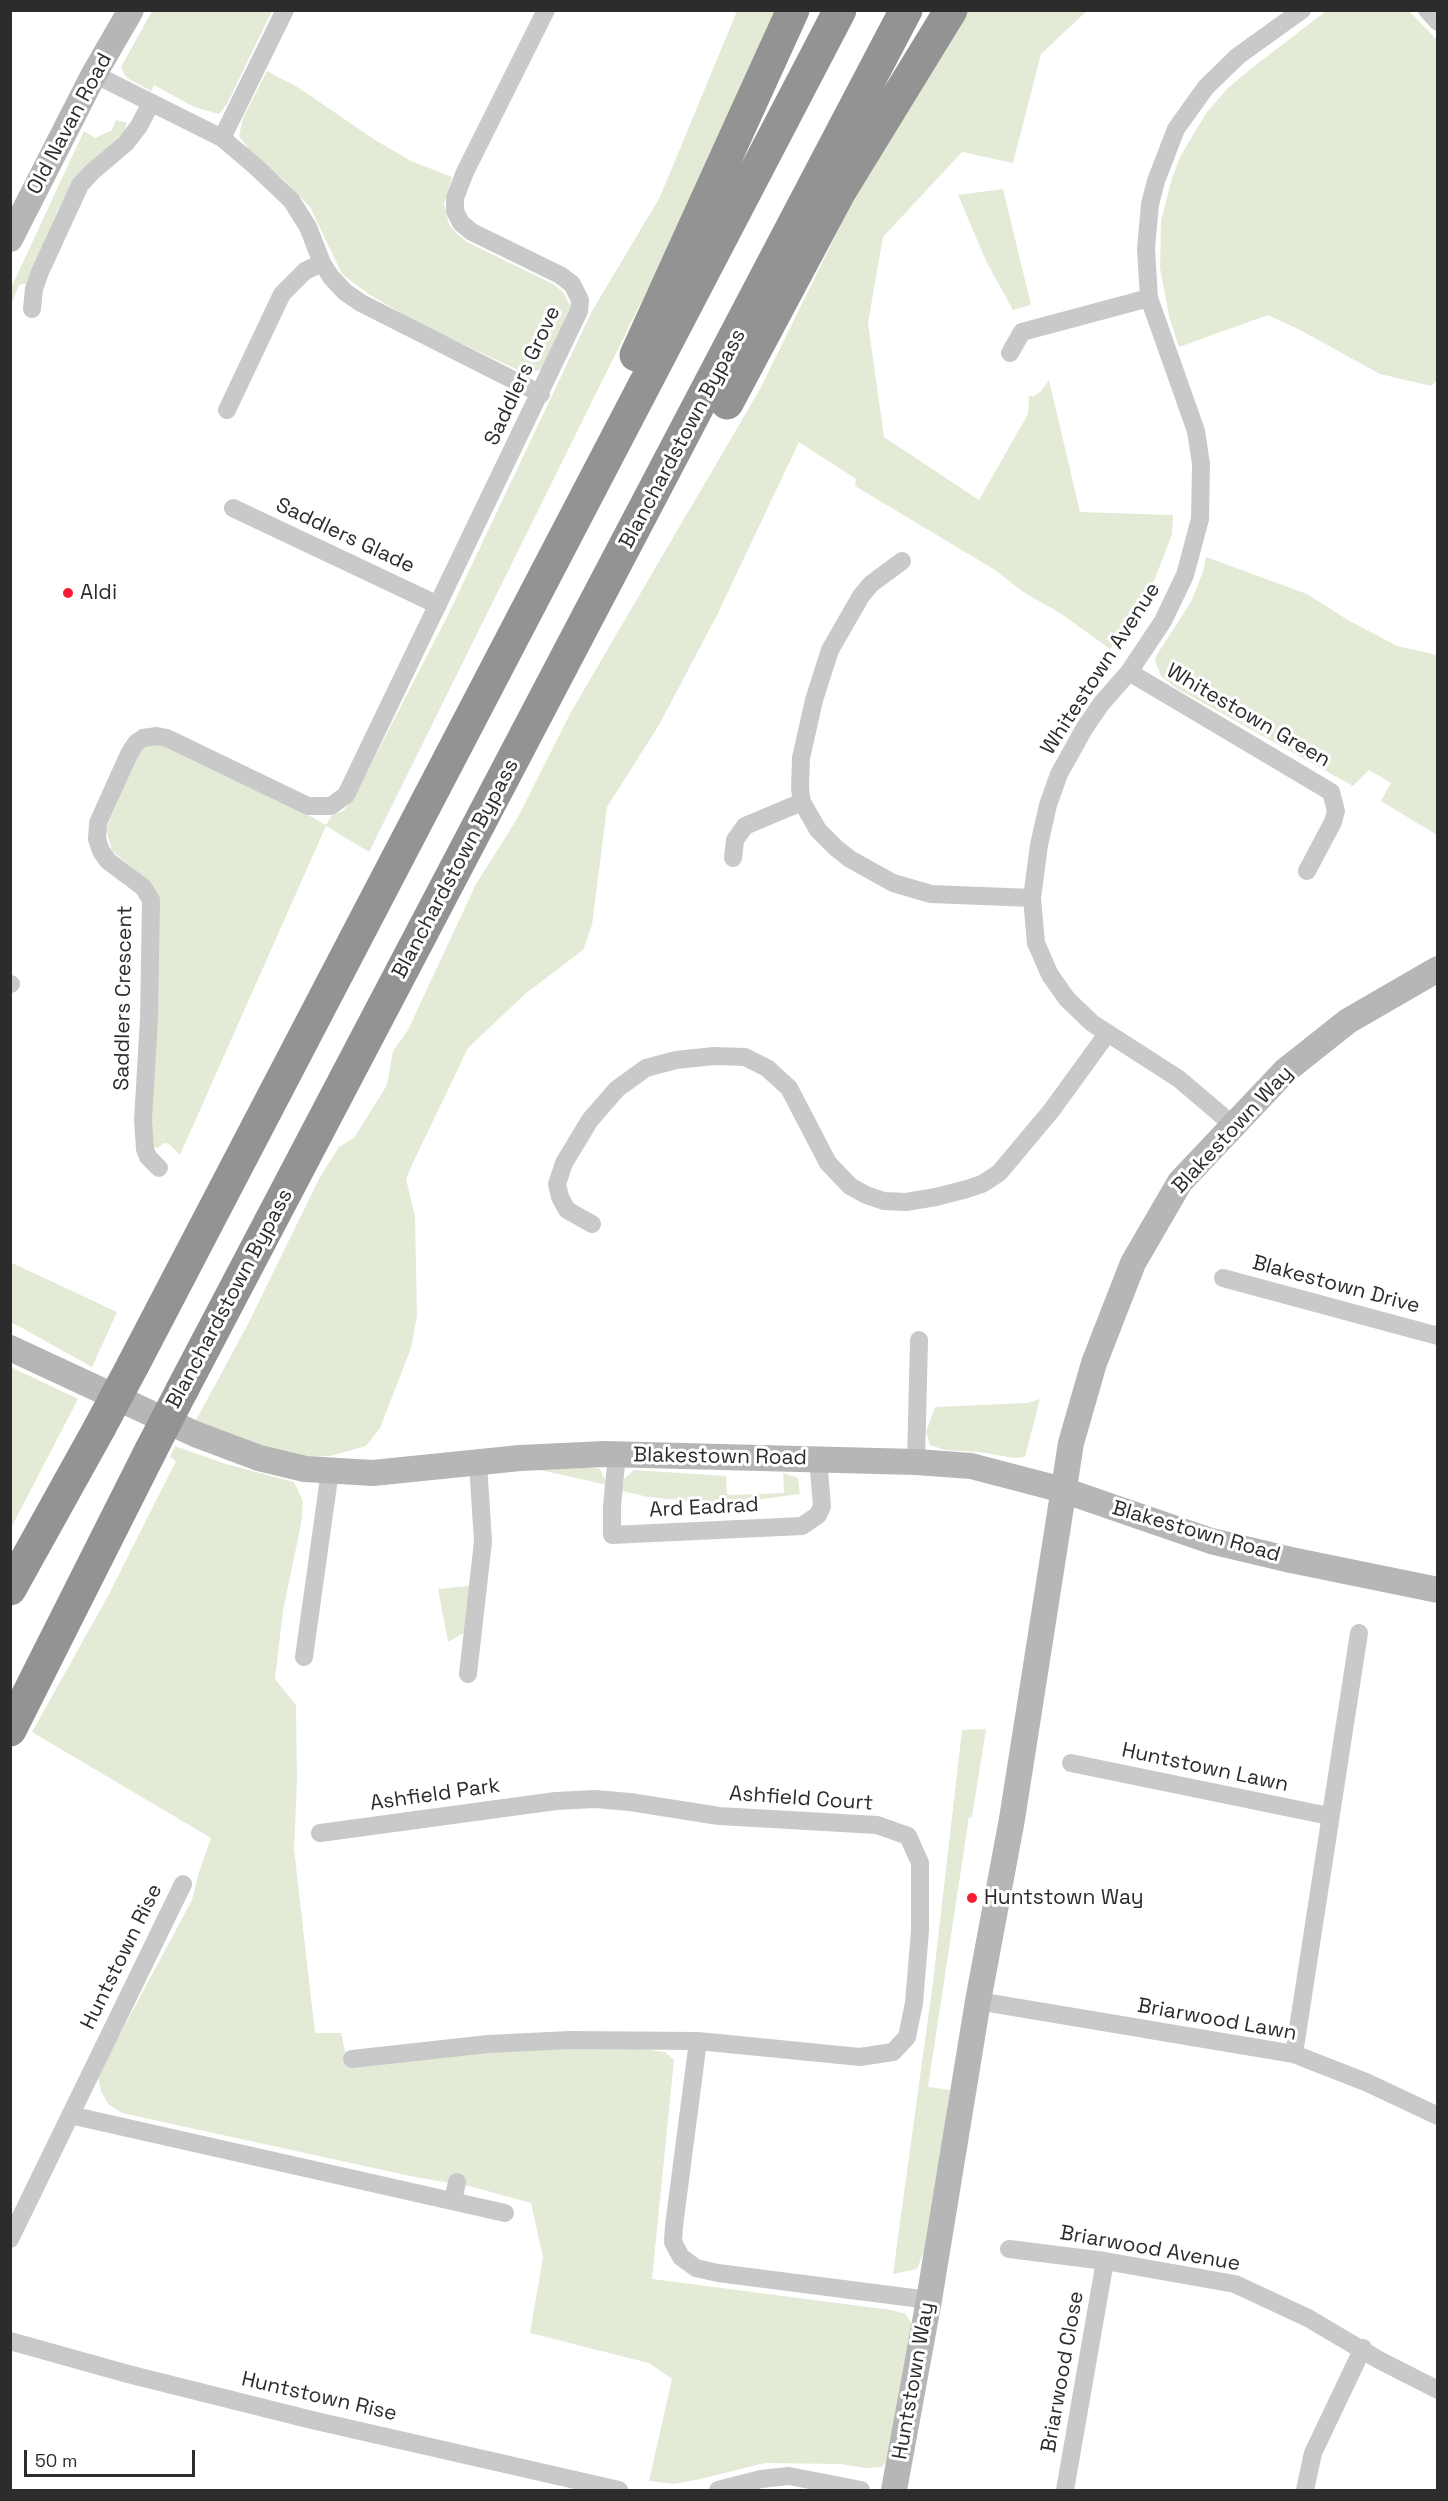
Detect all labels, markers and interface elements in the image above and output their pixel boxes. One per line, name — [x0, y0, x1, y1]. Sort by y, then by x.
street label: Old Navan Road — [22, 49, 118, 199]
street label: Saddlers Grove — [480, 302, 566, 450]
street label: Blanchardstown Bypass — [614, 325, 752, 553]
street label: Saddlers Glade — [272, 493, 418, 579]
street label: Whitestown Avenue — [1036, 578, 1166, 760]
place label: Aldi — [80, 580, 117, 606]
marker: Aldi — [61, 586, 75, 600]
street label: Whitestown Green — [1161, 659, 1335, 773]
street label: Blanchardstown Bypass — [387, 755, 525, 983]
street label: Saddlers Crescent — [110, 905, 138, 1091]
street label: Blakestown Way — [1167, 1061, 1299, 1199]
street label: Blanchardstown Bypass — [161, 1185, 299, 1413]
street label: Blakestown Drive — [1249, 1250, 1423, 1320]
street label: Blakestown Road — [633, 1443, 807, 1471]
street label: Ard Eadrad — [649, 1493, 759, 1523]
street label: Blakestown Road — [1109, 1496, 1283, 1568]
street label: Huntstown Lawn — [1119, 1738, 1291, 1798]
street label: Ashfield Park — [368, 1773, 502, 1817]
street label: Ashfield Court — [728, 1781, 874, 1817]
street label: Huntstown Rise — [76, 1880, 168, 2034]
place label: Huntstown Way — [984, 1885, 1144, 1911]
marker: Huntstown Way — [965, 1891, 979, 1905]
street label: Briarwood Lawn — [1135, 1994, 1299, 2046]
street label: Briarwood Avenue — [1058, 2221, 1242, 2277]
street label: Briarwood Close — [1036, 2289, 1090, 2455]
street label: Huntstown Way — [888, 2300, 940, 2462]
street label: Huntstown Rise — [239, 2367, 399, 2427]
scale bar — [27, 2438, 198, 2476]
text: 50 m — [35, 2449, 77, 2472]

